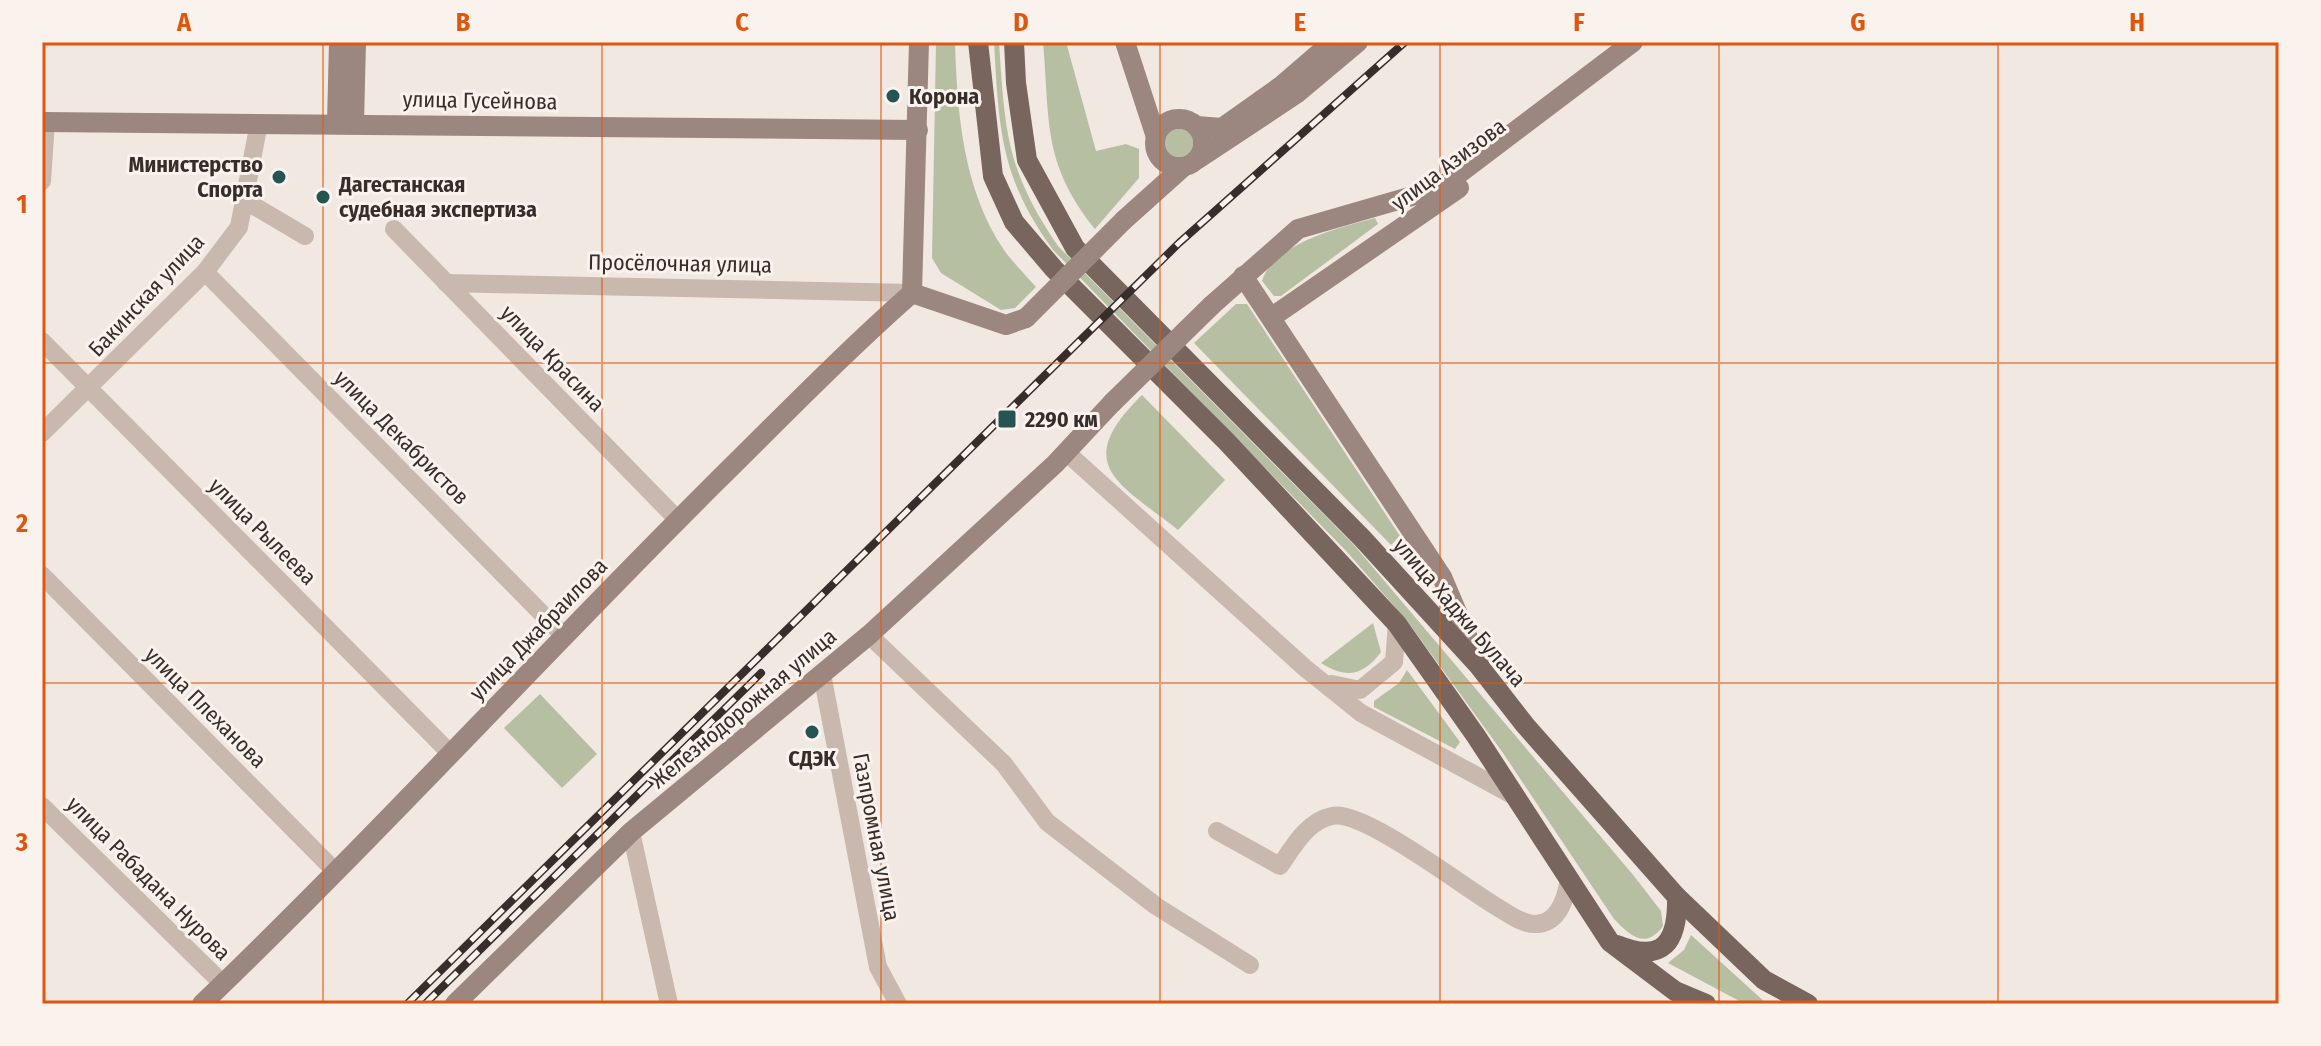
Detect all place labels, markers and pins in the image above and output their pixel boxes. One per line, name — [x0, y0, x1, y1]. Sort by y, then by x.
place label: Корона — [909, 83, 979, 110]
marker: Корона — [884, 87, 902, 105]
place label: Министерство Спорта — [129, 151, 263, 203]
marker: Министерство Спорта — [270, 168, 288, 186]
place label: Дагестанская судебная экспертиза — [338, 171, 537, 223]
marker: Дагестанская судебная экспертиза — [314, 188, 332, 206]
place label: 2290 км — [1024, 406, 1098, 433]
marker: 2290 км — [996, 408, 1018, 430]
marker: СДЭК — [803, 723, 821, 741]
place label: СДЭК — [788, 745, 836, 772]

